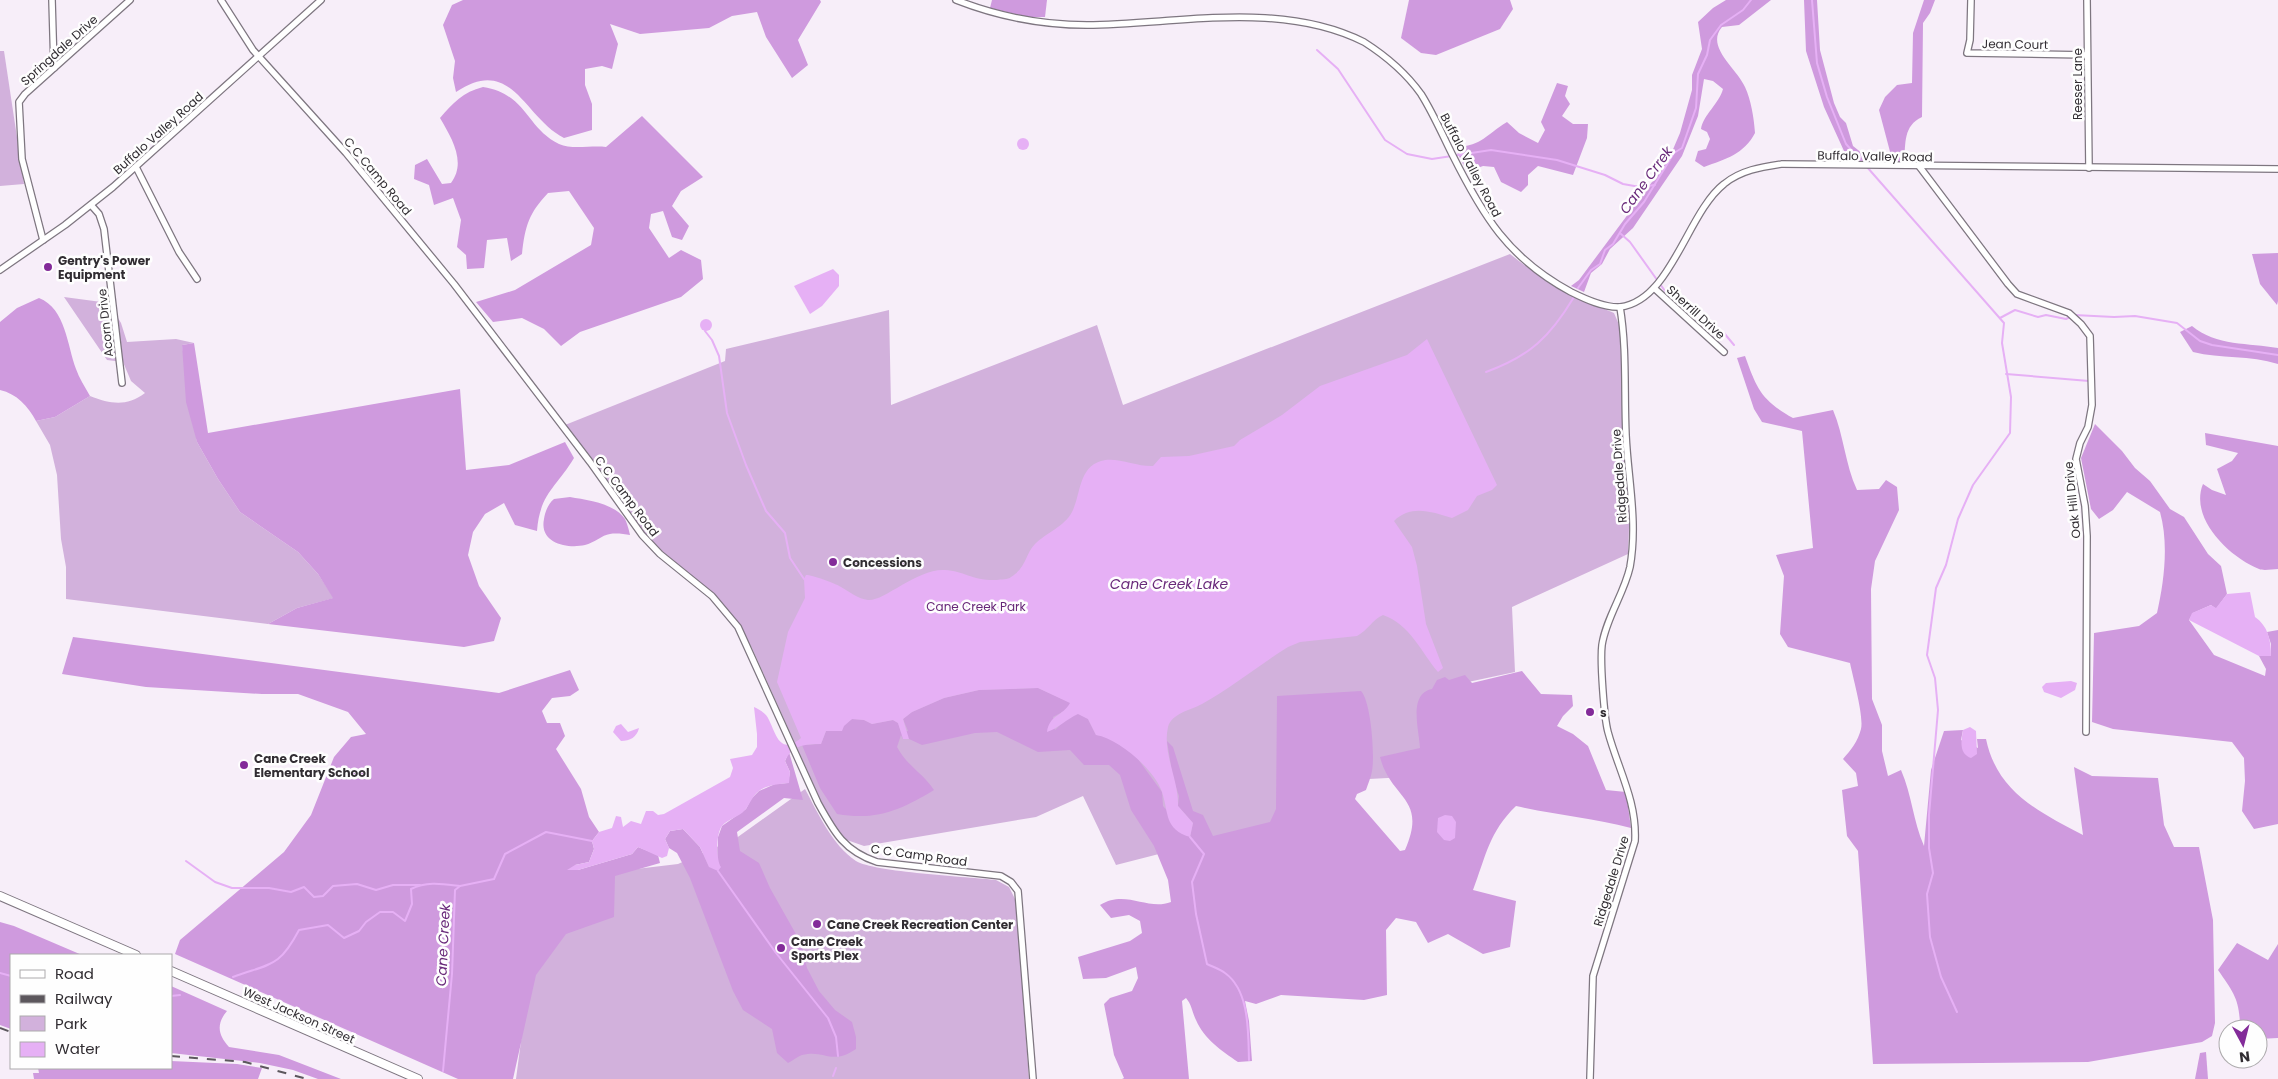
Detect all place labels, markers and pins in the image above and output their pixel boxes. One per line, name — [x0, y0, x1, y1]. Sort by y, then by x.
place label: Gentry's Power Equipment — [58, 252, 150, 283]
marker: Gentry's Power Equipment — [42, 261, 54, 273]
place label: Concessions — [843, 554, 922, 571]
marker: Concessions — [827, 556, 839, 568]
place label: s — [1600, 704, 1607, 721]
marker: s — [1584, 706, 1596, 718]
place label: Cane Creek Elementary School — [254, 750, 369, 781]
marker: Cane Creek Elementary School — [238, 759, 250, 771]
place label: Cane Creek Recreation Center — [827, 916, 1013, 933]
marker: Cane Creek Recreation Center — [811, 918, 823, 930]
place label: Cane Creek Sports Plex — [791, 933, 863, 964]
marker: Cane Creek Sports Plex — [775, 942, 787, 954]

